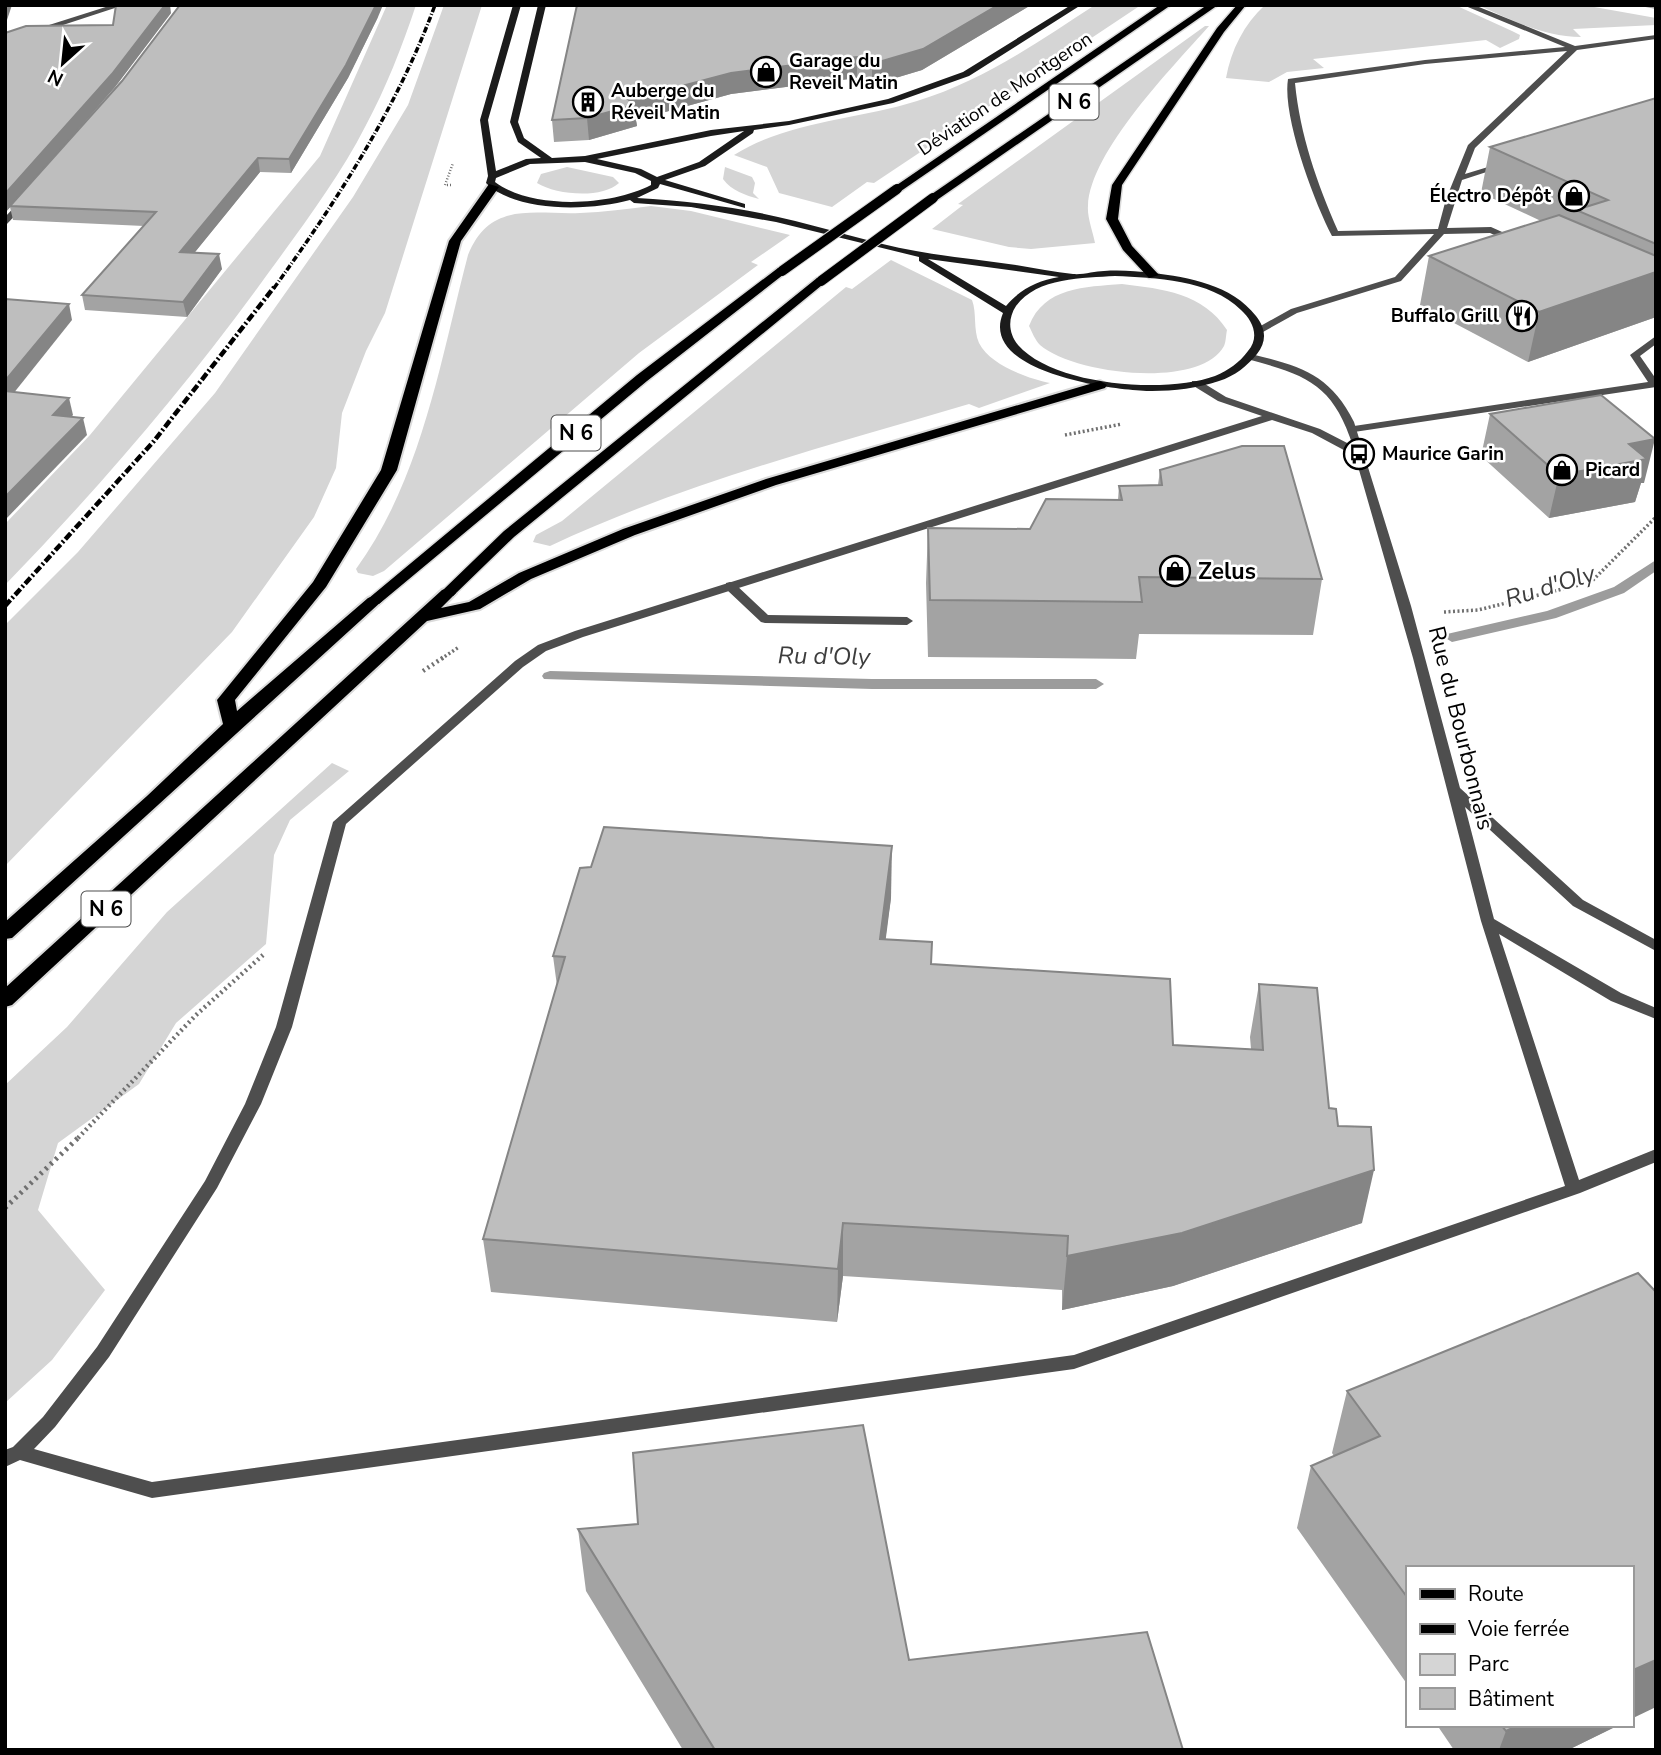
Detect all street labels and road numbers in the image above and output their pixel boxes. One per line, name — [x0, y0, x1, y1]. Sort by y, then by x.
street label: Déviation de Montgeron — [913, 26, 1097, 162]
road number: N 6 — [1050, 84, 1098, 119]
road number: N 6 — [552, 416, 600, 450]
street label: Rue du Bourbonnais — [1421, 623, 1501, 833]
road number: N 6 — [82, 892, 130, 926]

